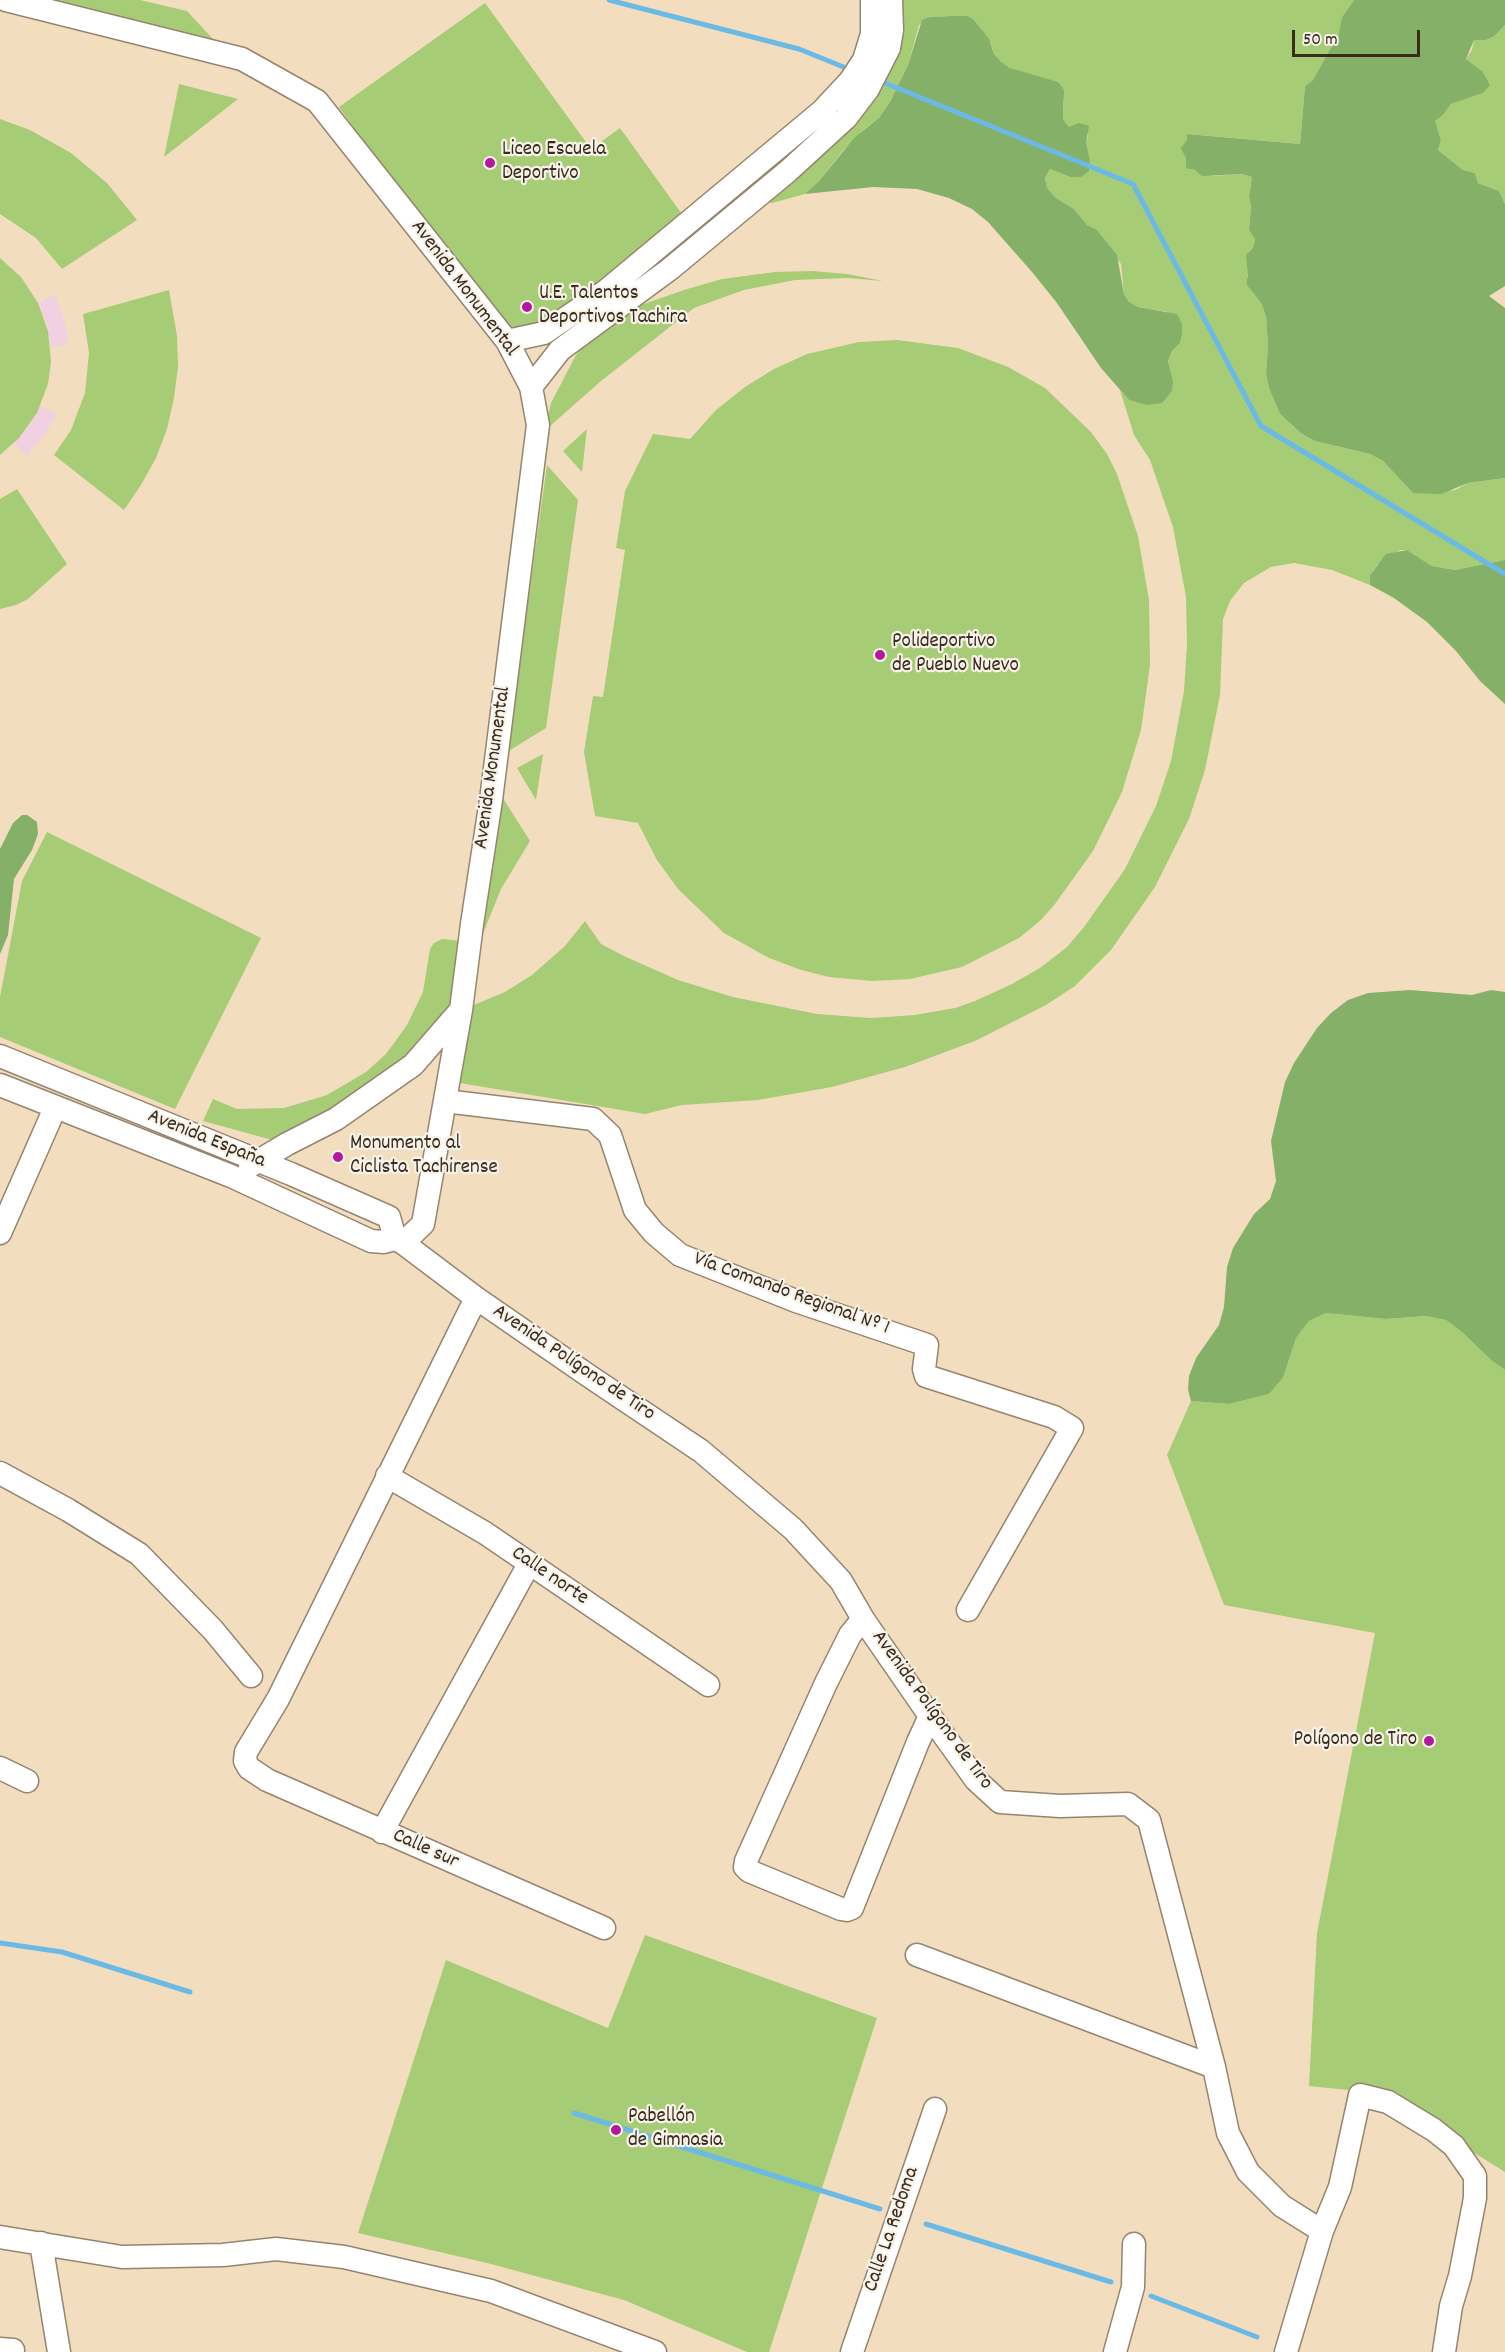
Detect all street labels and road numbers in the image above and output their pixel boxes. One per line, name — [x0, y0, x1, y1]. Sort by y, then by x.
street label: Avenida Monumental — [404, 216, 522, 362]
street label: Avenida Monumental — [470, 685, 518, 851]
street label: Avenida España — [143, 1105, 269, 1175]
street label: Vía Comando Regional Nº 1 — [690, 1248, 892, 1342]
street label: Avenida Polígono de Tiro — [487, 1300, 659, 1428]
street label: Calle norte — [505, 1542, 593, 1612]
street label: Avenida Polígono de Tiro — [865, 1626, 997, 1796]
street label: Calle sur — [388, 1824, 462, 1876]
street label: Calle La Redoma — [860, 2164, 926, 2296]

